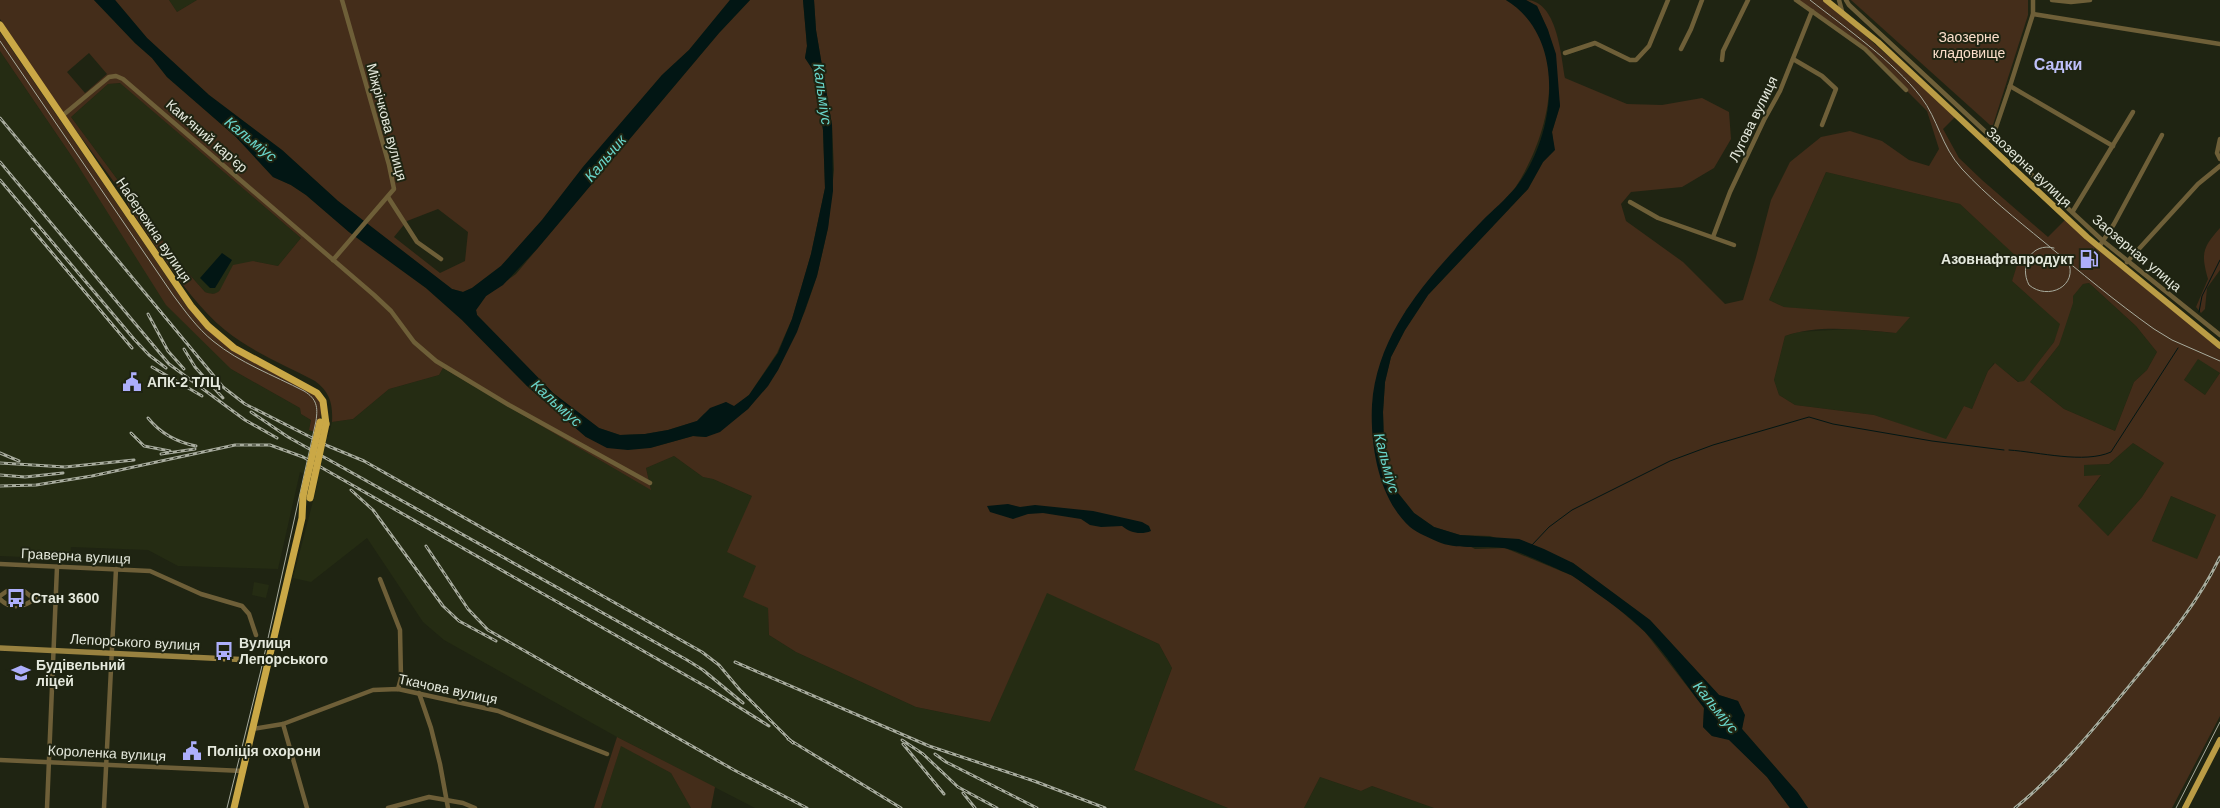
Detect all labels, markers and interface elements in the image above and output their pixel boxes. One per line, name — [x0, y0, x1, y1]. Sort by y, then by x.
park label: Заозерне кладовище — [1933, 29, 2006, 61]
district label: Садки — [2034, 56, 2082, 73]
street label: Міжрічкова вулиця — [364, 62, 410, 182]
water label: Кальміус — [810, 62, 836, 126]
street label: Лугова вулиця — [1725, 74, 1781, 164]
street label: Кам'яний кар'єр — [163, 96, 251, 176]
water label: Кальміус — [222, 113, 281, 165]
street label: Заозерна вулиця — [1983, 123, 2075, 211]
water label: Кальчик — [581, 131, 630, 185]
street label: Набережна вулиця — [113, 174, 195, 286]
street label: Заозерная улица — [2089, 211, 2185, 295]
fuel station icon: Азовнафтапродукт — [2078, 248, 2100, 270]
place label: Азовнафтапродукт — [1941, 251, 2074, 267]
public building icon: АПК-2 ТЛЦ — [121, 371, 143, 393]
place label: АПК-2 ТЛЦ — [147, 374, 221, 390]
water label: Кальміус — [528, 376, 586, 430]
water label: Кальміус — [1371, 431, 1403, 496]
street label: Граверна вулиця — [21, 545, 131, 567]
bus stop icon: Стан 3600 — [5, 587, 27, 609]
place label: Стан 3600 — [31, 590, 99, 606]
street label: Лепорського вулиця — [69, 631, 201, 653]
place label: Вулиця Лепорського — [239, 635, 328, 667]
bus stop icon: Вулиця Лепорського — [213, 640, 235, 662]
place label: Будівельний ліцей — [36, 657, 125, 689]
school or university icon: Будівельний ліцей — [10, 662, 32, 684]
street label: Ткачова вулиця — [397, 671, 499, 707]
water label: Кальміус — [1690, 678, 1742, 737]
public building icon: Поліція охорони — [181, 740, 203, 762]
street label: Короленка вулиця — [47, 742, 167, 764]
place label: Поліція охорони — [207, 743, 321, 759]

